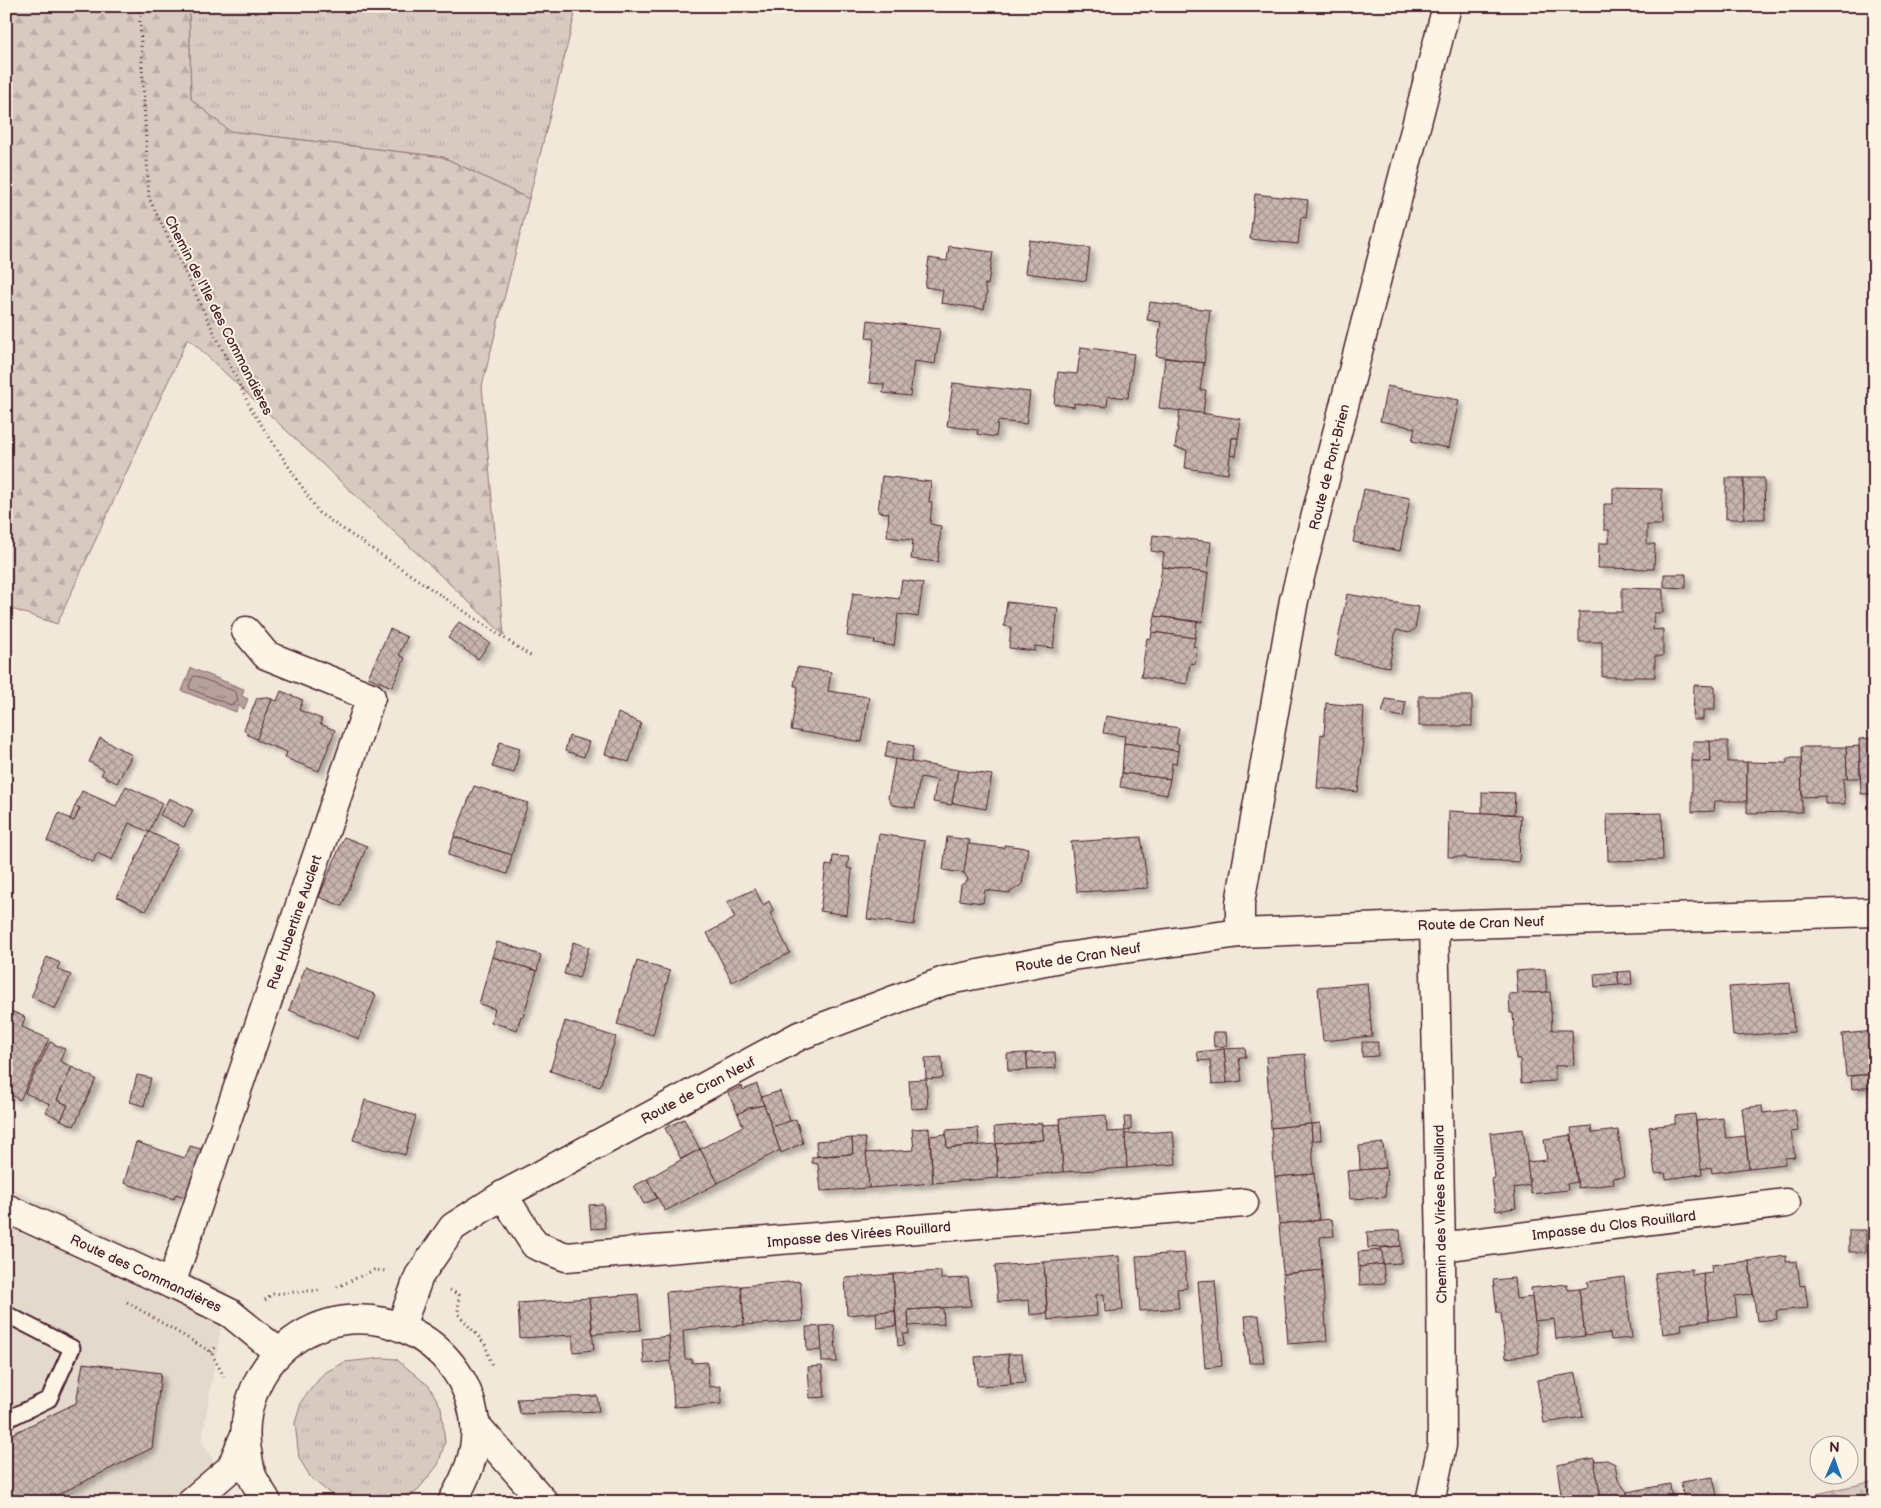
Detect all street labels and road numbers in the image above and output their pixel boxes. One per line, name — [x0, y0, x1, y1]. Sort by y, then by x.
street label: Chemin de l'Ile des Commandières — [161, 212, 277, 418]
street label: Route de Pont-Brien — [1306, 402, 1353, 532]
street label: Rue Hubertine Auclert — [263, 852, 326, 992]
street label: Route de Cran Neuf — [1417, 913, 1545, 934]
street label: Route de Cran Neuf — [1014, 939, 1143, 976]
street label: Route de Cran Neuf — [638, 1053, 759, 1128]
street label: Chemin des Virées Rouillard — [1430, 1124, 1451, 1304]
street label: Impasse du Clos Rouillard — [1531, 1207, 1697, 1244]
street label: Impasse des Virées Rouillard — [766, 1218, 952, 1251]
street label: Route des Commandières — [67, 1231, 224, 1316]

